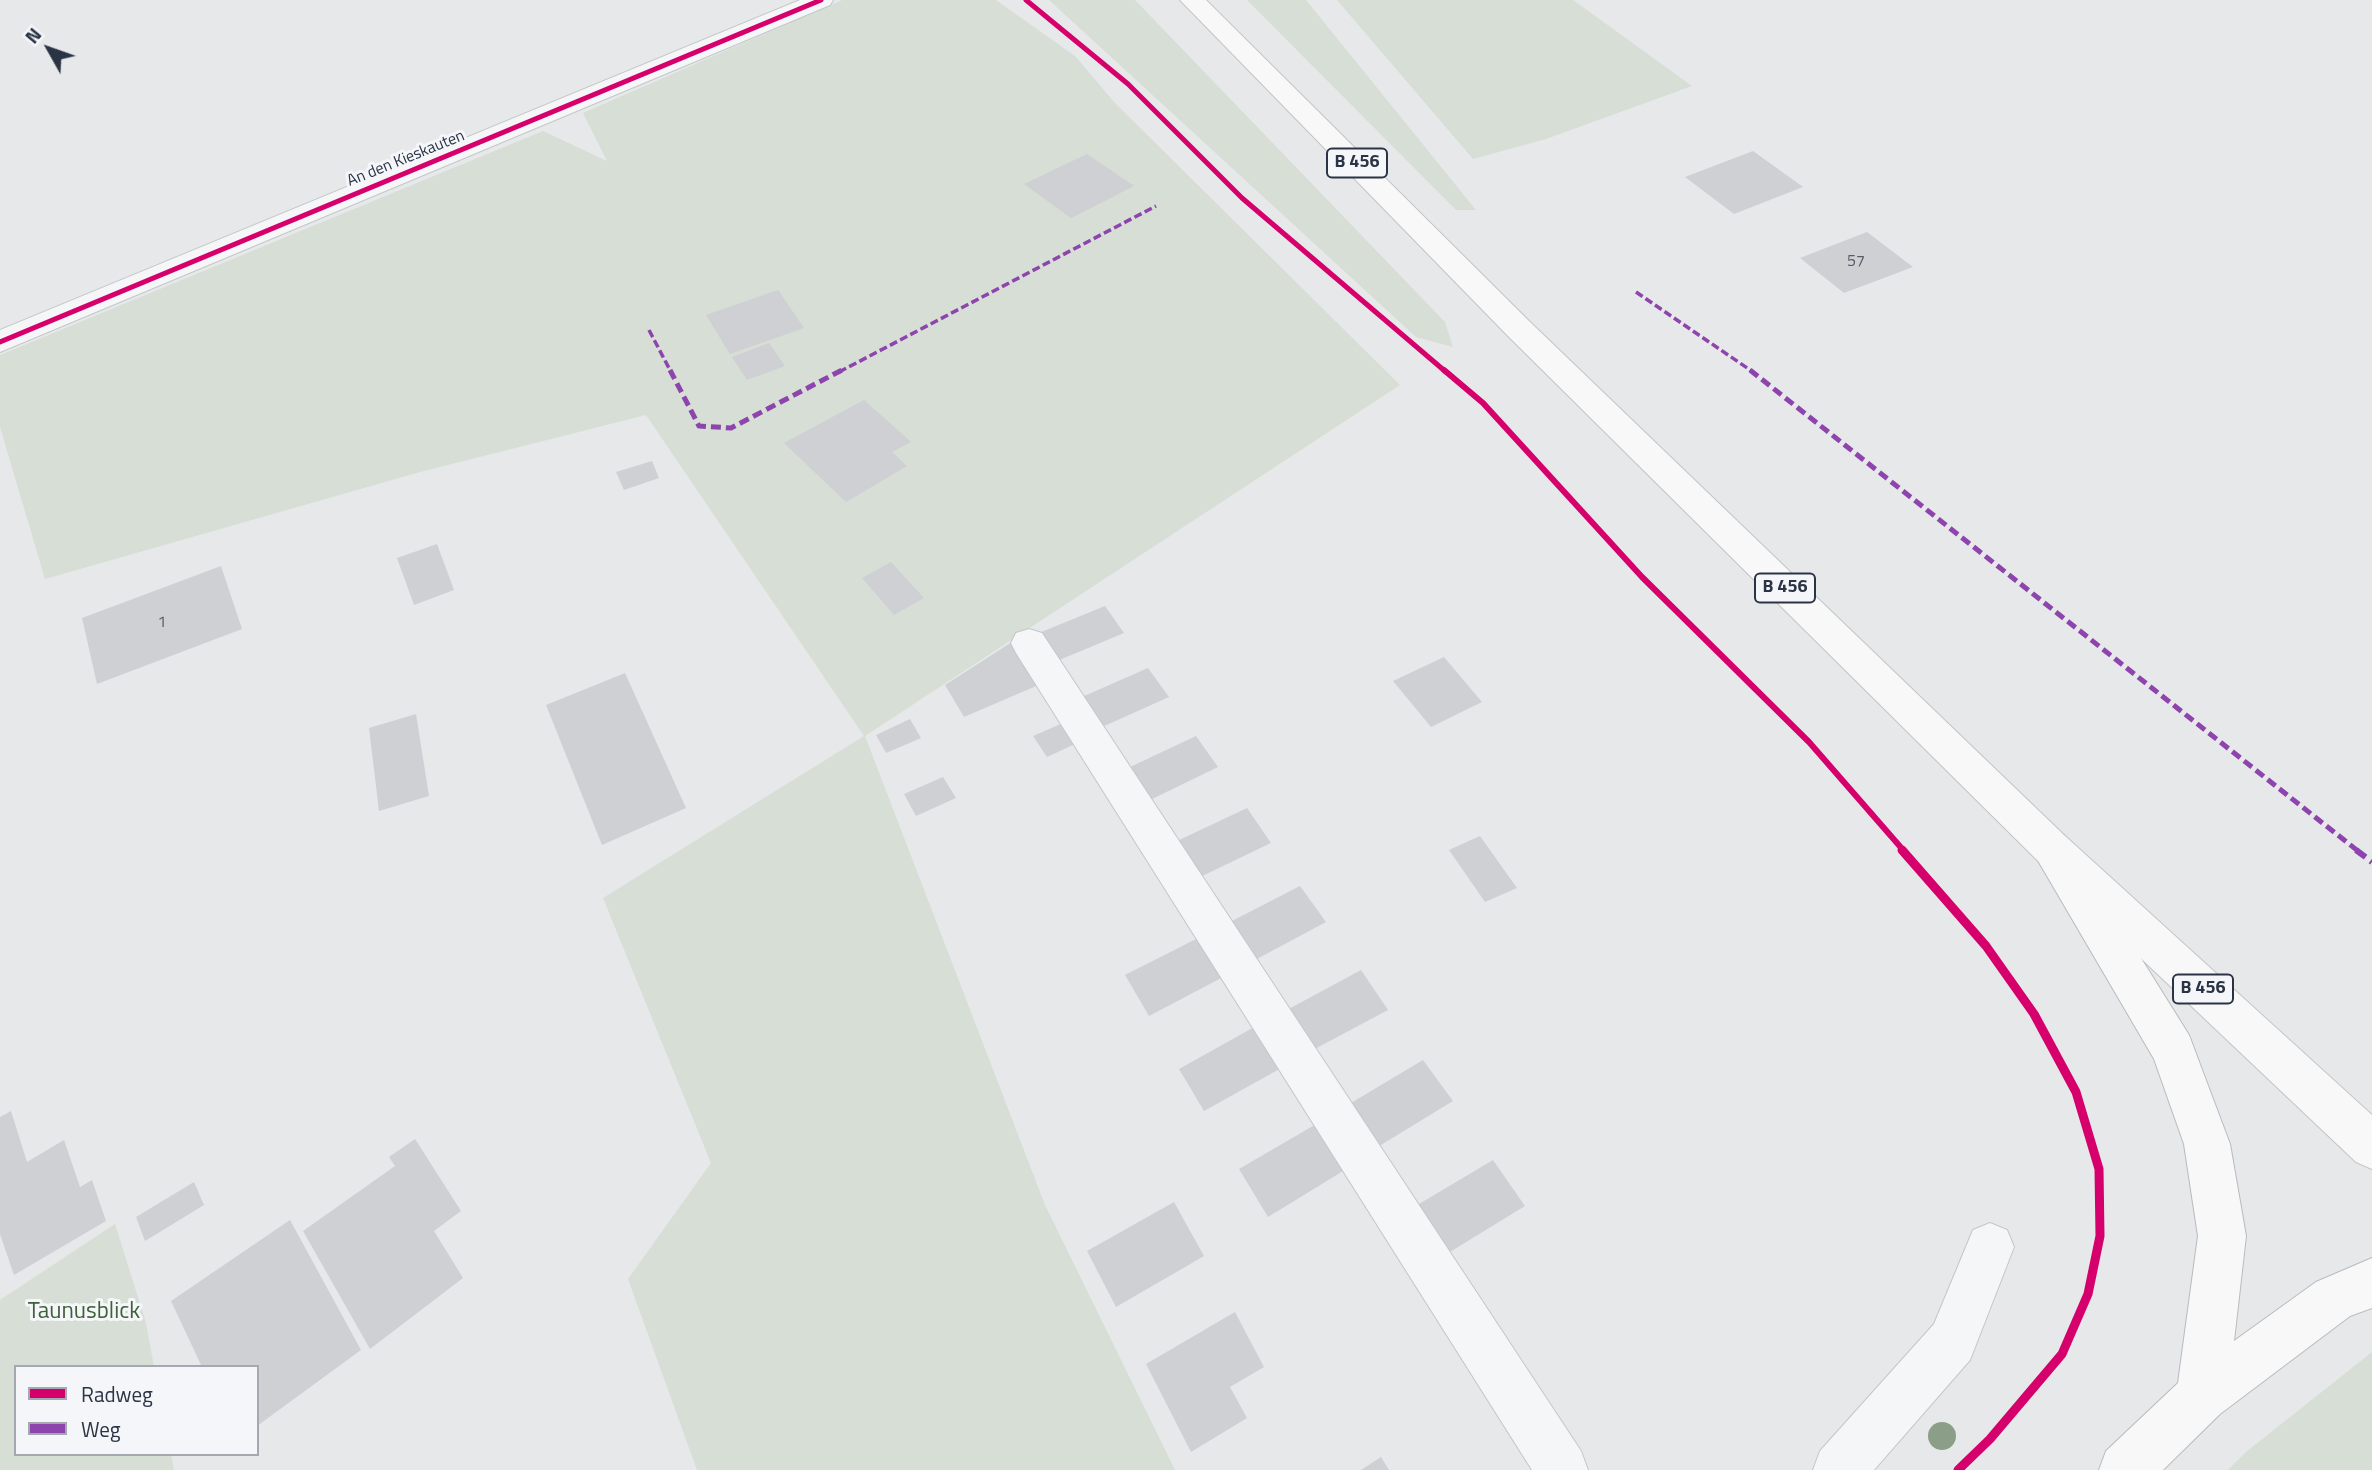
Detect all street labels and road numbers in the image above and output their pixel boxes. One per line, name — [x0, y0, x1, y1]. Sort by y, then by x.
street label: An den Kieskauten — [345, 127, 467, 191]
road number: B 456 — [1327, 148, 1387, 178]
road number: B 456 — [1755, 574, 1815, 602]
road number: B 456 — [2173, 974, 2233, 1004]

